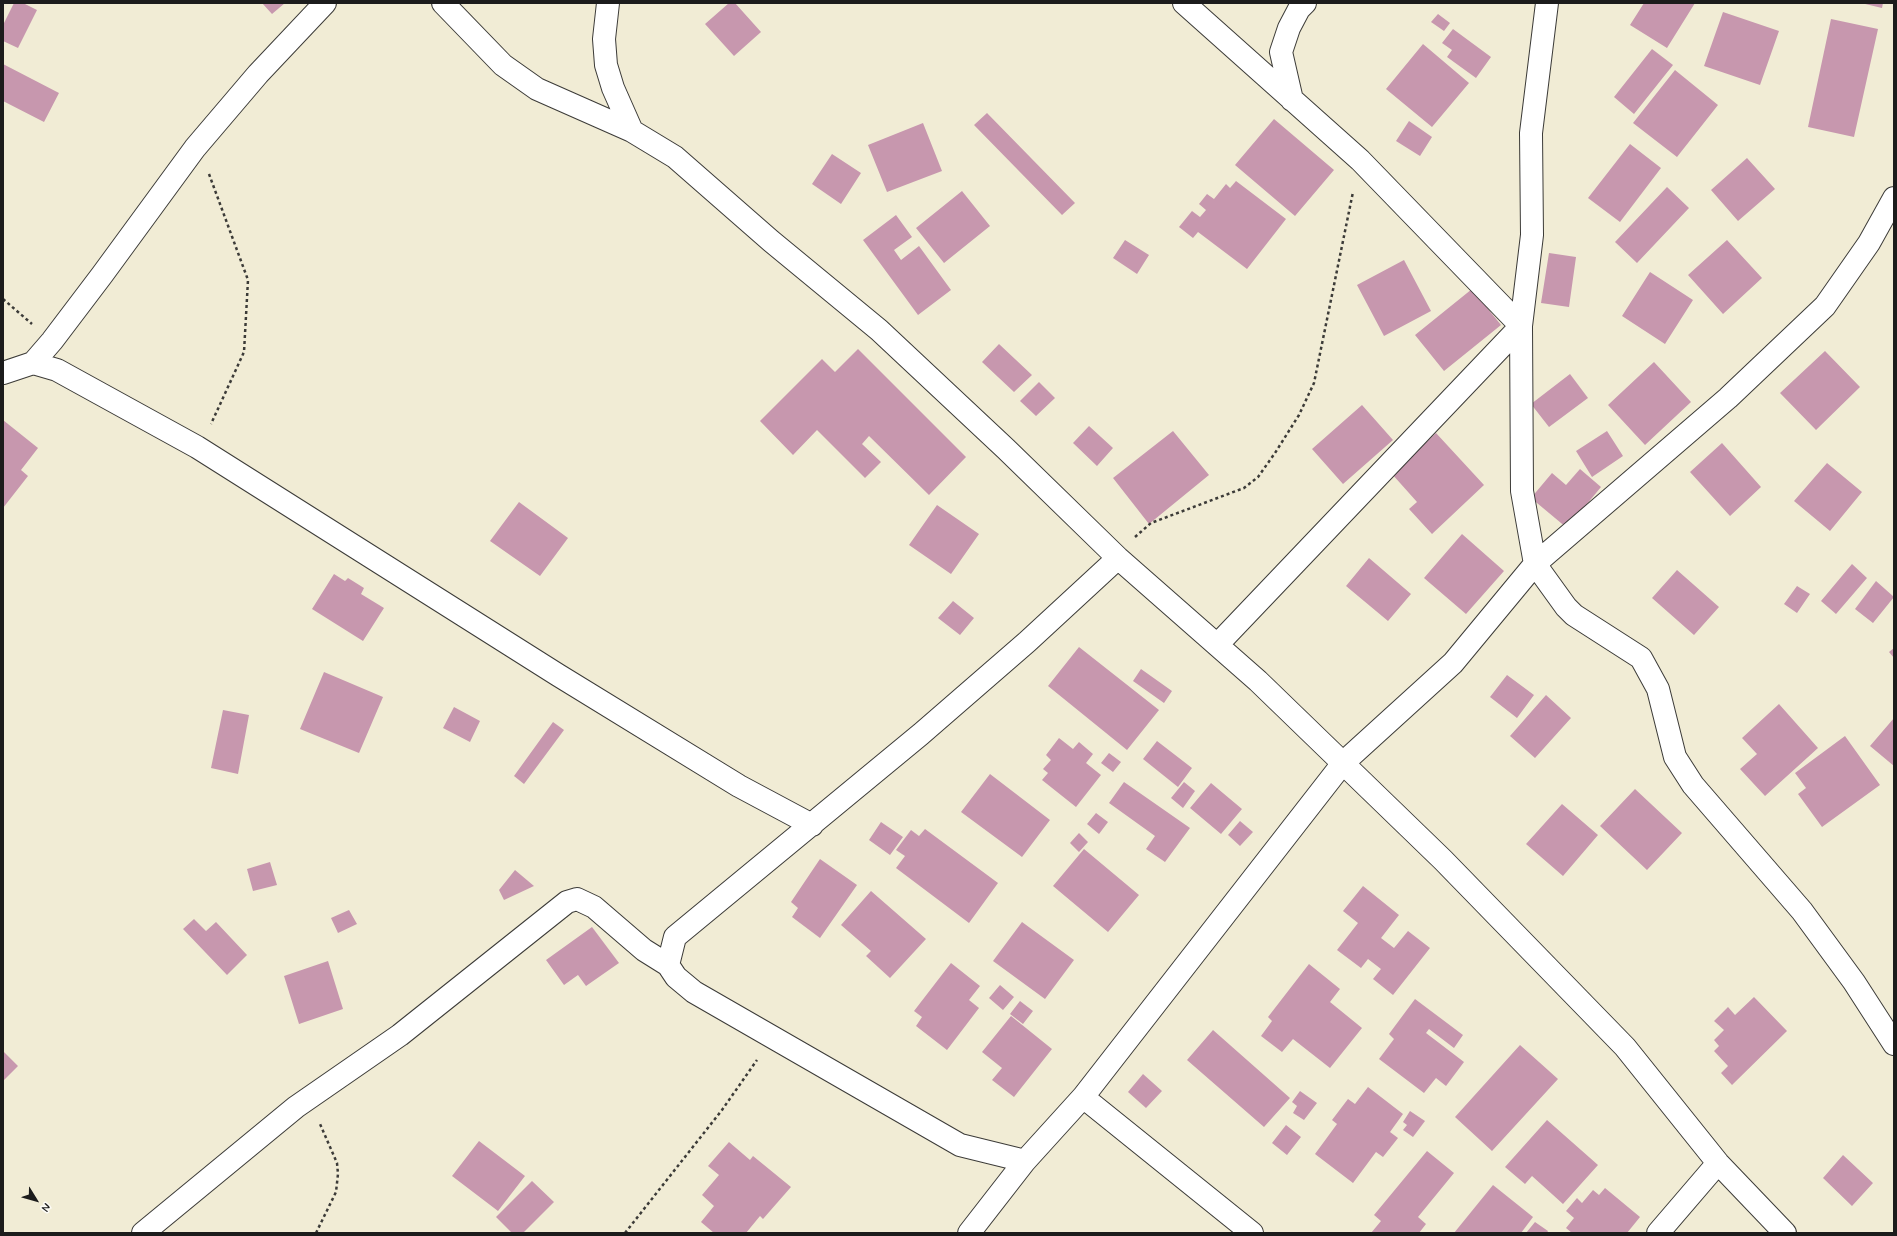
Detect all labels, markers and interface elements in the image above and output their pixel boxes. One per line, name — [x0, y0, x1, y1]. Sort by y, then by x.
north arrow — [16, 1180, 56, 1220]
text: N — [38, 1200, 53, 1214]

